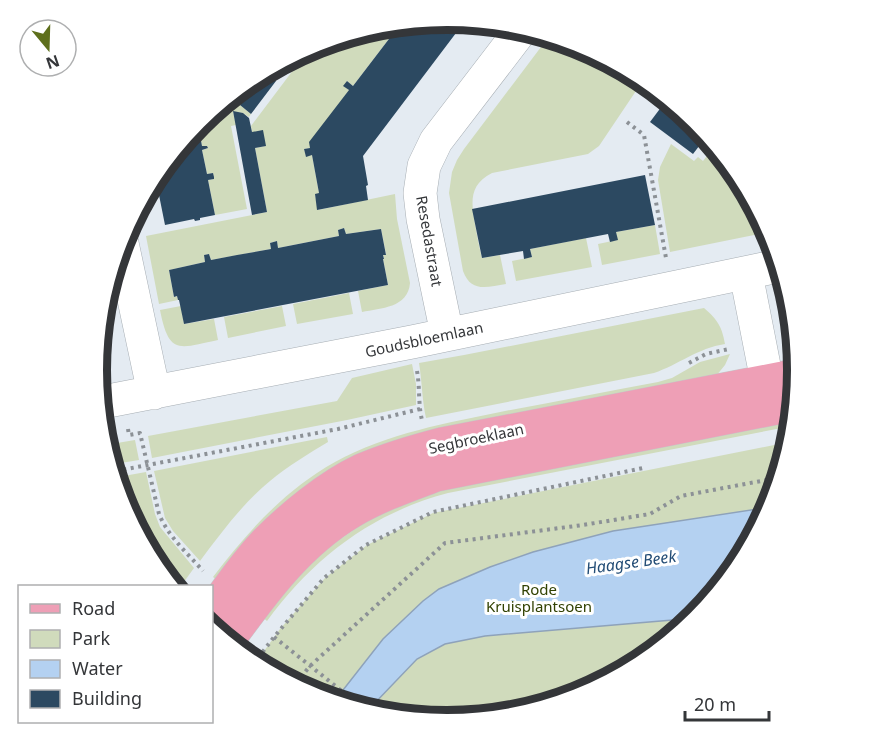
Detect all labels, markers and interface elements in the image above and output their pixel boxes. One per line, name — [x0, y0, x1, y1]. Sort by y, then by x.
north arrow — [18, 18, 78, 78]
text: N — [43, 50, 63, 75]
street label: Resedastraat — [412, 194, 448, 289]
street label: Goudsbloemlaan — [363, 317, 485, 361]
street label: Segbroeklaan — [427, 418, 525, 458]
water label: Haagse Beek — [584, 545, 679, 579]
park label: Rode Kruisplantsoen — [486, 579, 592, 616]
legend — [18, 585, 213, 723]
text: Road — [72, 596, 115, 620]
text: Park — [72, 626, 110, 650]
text: Water — [72, 656, 123, 680]
scale bar — [685, 684, 769, 722]
text: Building — [72, 686, 142, 710]
text: 20 m — [694, 692, 736, 716]

